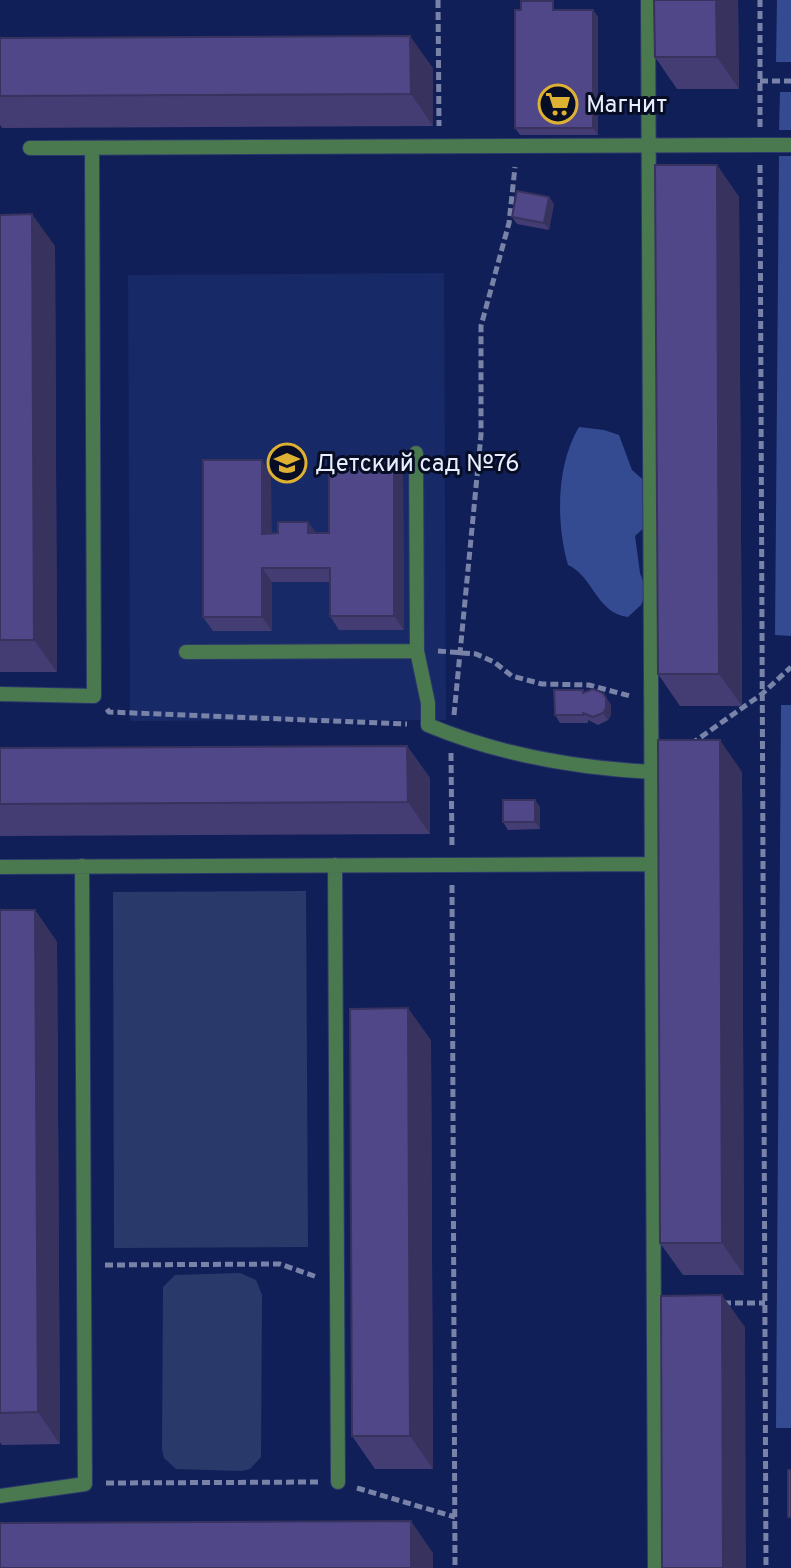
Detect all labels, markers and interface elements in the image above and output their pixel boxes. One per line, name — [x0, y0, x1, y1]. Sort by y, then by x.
supermarket icon: Магнит — [537, 83, 579, 125]
place label: Магнит — [586, 91, 667, 121]
school or university icon: Детский сад №76 — [266, 442, 308, 484]
place label: Детский сад №76 — [315, 450, 520, 480]

